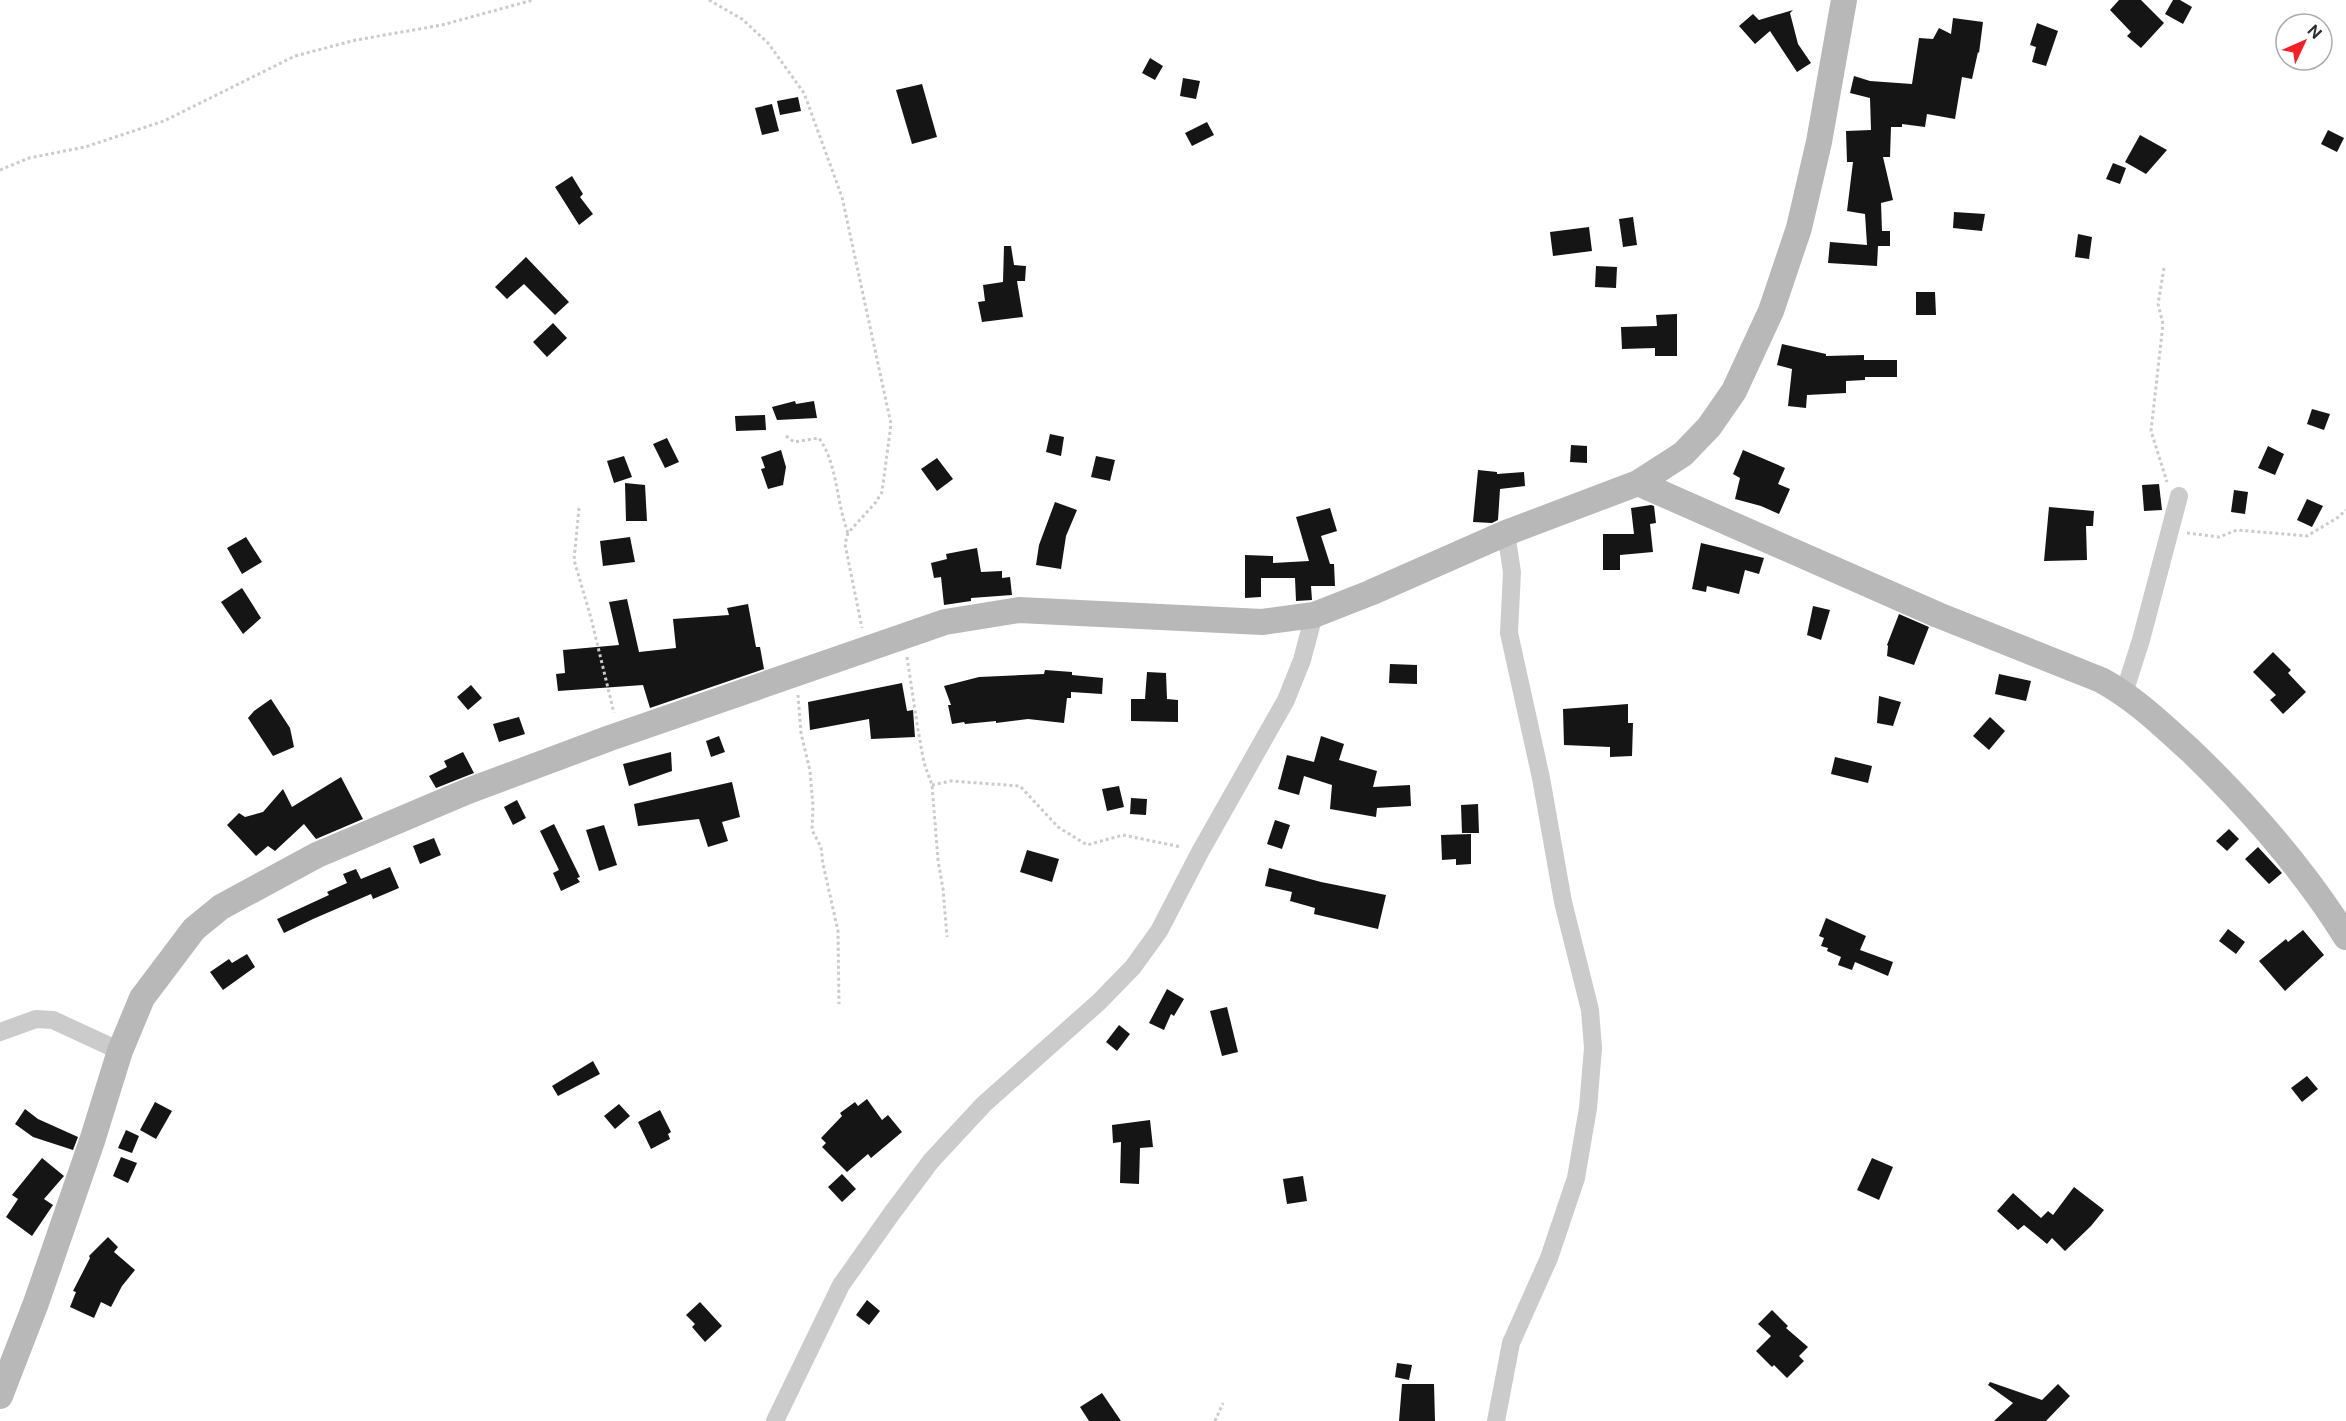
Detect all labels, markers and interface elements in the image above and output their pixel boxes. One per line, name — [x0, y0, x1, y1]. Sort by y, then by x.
north arrow — [2274, 12, 2334, 72]
text: N — [2303, 21, 2326, 43]

